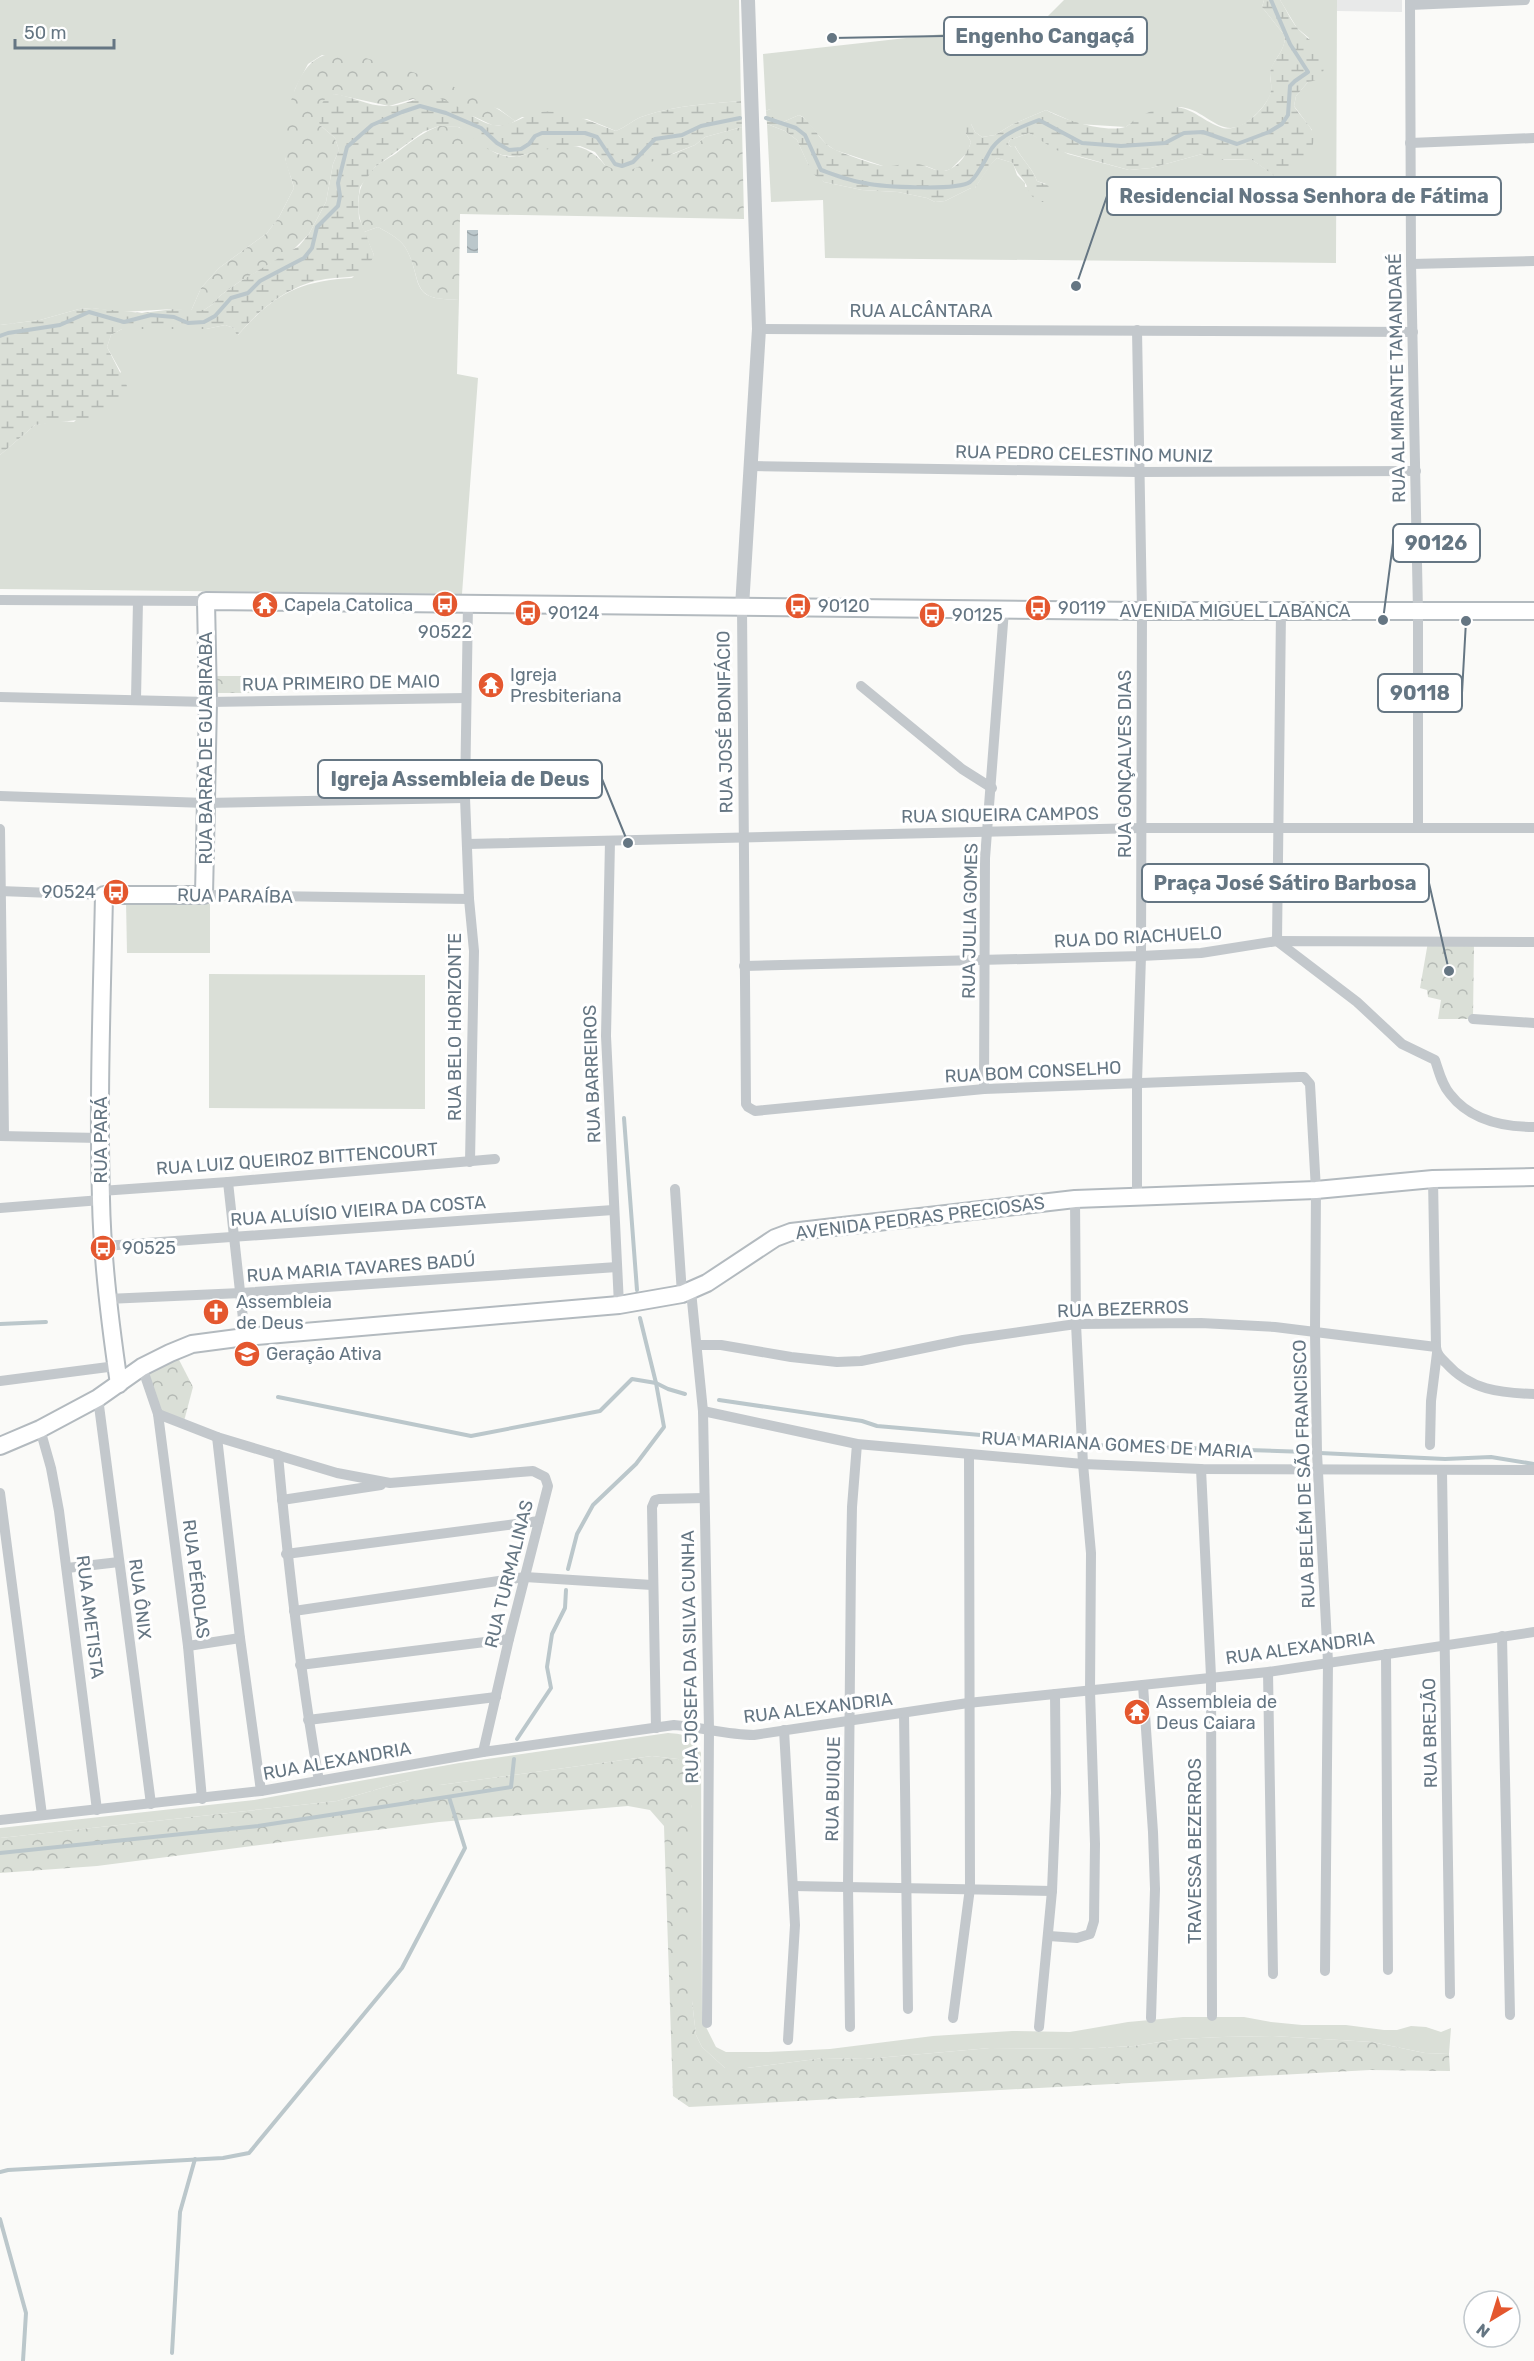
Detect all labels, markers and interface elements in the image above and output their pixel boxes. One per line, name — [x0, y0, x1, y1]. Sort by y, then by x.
scale bar — [15, 12, 114, 50]
callout: Engenho Cangaçá — [944, 17, 1147, 55]
text: 50 m — [24, 22, 67, 44]
text: Engenho Cangaçá — [955, 24, 1135, 48]
callout: Residencial Nossa Senhora de Fátima — [1107, 177, 1501, 215]
text: Residencial Nossa Senhora de Fátima — [1119, 184, 1489, 208]
street label: RUA ALMIRANTE TAMANDARÉ — [1384, 253, 1410, 503]
street label: RUA ALCÂNTARA — [849, 300, 993, 322]
street label: RUA PEDRO CELESTINO MUNIZ — [955, 441, 1213, 467]
callout: 90126 — [1393, 524, 1480, 562]
text: 90126 — [1405, 531, 1467, 555]
bus stop icon: 90522 — [430, 589, 460, 619]
temple icon: Capela Catolica — [250, 590, 280, 620]
bus stop icon: 90120 — [783, 591, 813, 621]
bus stop icon: 90119 — [1023, 593, 1053, 623]
place label: Capela Catolica — [284, 594, 413, 616]
place label: 90120 — [818, 595, 870, 617]
place label: 90119 — [1058, 597, 1106, 619]
bus stop icon: 90124 — [513, 598, 543, 628]
bus stop icon: 90125 — [917, 600, 947, 630]
street label: AVENIDA MIGUEL LABANCA — [1119, 600, 1351, 622]
place label: 90124 — [548, 602, 599, 624]
place label: 90125 — [952, 604, 1003, 626]
place label: 90522 — [418, 621, 472, 643]
street label: RUA JOSÉ BONIFÁCIO — [712, 631, 738, 813]
street label: RUA BARRA DE GUABIRABA — [195, 632, 217, 864]
place label: Igreja Presbiteriana — [510, 664, 622, 707]
street label: RUA PRIMEIRO DE MAIO — [242, 670, 440, 696]
temple icon: Igreja Presbiteriana — [476, 670, 506, 700]
street label: RUA GONÇALVES DIAS — [1114, 670, 1136, 858]
callout: 90118 — [1378, 674, 1462, 712]
text: 90118 — [1390, 681, 1450, 705]
callout: Igreja Assembleia de Deus — [318, 760, 602, 798]
text: Igreja Assembleia de Deus — [330, 767, 590, 791]
street label: RUA SIQUEIRA CAMPOS — [901, 802, 1099, 828]
street label: RUA JULIA GOMES — [958, 843, 982, 999]
callout: Praça José Sátiro Barbosa — [1142, 864, 1429, 902]
text: Praça José Sátiro Barbosa — [1153, 871, 1417, 895]
bus stop icon: 90524 — [101, 877, 131, 907]
place label: 90524 — [42, 881, 96, 903]
street label: RUA PARAÍBA — [177, 884, 293, 908]
street label: RUA DO RIACHUELO — [1053, 922, 1223, 952]
street label: RUA BELO HORIZONTE — [444, 933, 466, 1121]
street label: RUA BARREIROS — [579, 1004, 605, 1144]
street label: RUA BOM CONSELHO — [944, 1056, 1122, 1088]
street label: RUA PARÁ — [90, 1097, 112, 1183]
street label: RUA LUIZ QUEIROZ BITTENCOURT — [155, 1138, 439, 1180]
street label: RUA ALUÍSIO VIEIRA DA COSTA — [229, 1191, 487, 1231]
street label: AVENIDA PEDRAS PRECIOSAS — [794, 1192, 1046, 1244]
bus stop icon: 90525 — [88, 1233, 118, 1263]
place label: 90525 — [122, 1237, 176, 1259]
street label: RUA MARIA TAVARES BADÚ — [246, 1249, 476, 1287]
place label: Assembleia de Deus — [236, 1291, 332, 1334]
street label: RUA BEZERROS — [1057, 1296, 1189, 1322]
church icon: Assembleia de Deus — [201, 1297, 231, 1327]
school or university icon: Geração Ativa — [232, 1339, 262, 1369]
street label: RUA BELÉM DE SÃO FRANCISCO — [1288, 1339, 1320, 1609]
place label: Geração Ativa — [266, 1343, 382, 1365]
street label: RUA MARIANA GOMES DE MARIA — [981, 1427, 1253, 1463]
street label: RUA TURMALINAS — [480, 1498, 538, 1650]
street label: RUA PÉROLAS — [178, 1518, 214, 1640]
street label: RUA JOSEFA DA SILVA CUNHA — [677, 1530, 703, 1784]
street label: RUA AMETISTA — [71, 1554, 109, 1680]
street label: RUA ÔNIX — [124, 1557, 156, 1641]
street label: RUA ALEXANDRIA — [1224, 1627, 1376, 1669]
street label: RUA BREJÃO — [1418, 1678, 1442, 1788]
street label: RUA ALEXANDRIA — [742, 1688, 894, 1728]
place label: Assembleia de Deus Caiara — [1156, 1691, 1277, 1734]
temple icon: Assembleia de Deus Caiara — [1122, 1697, 1152, 1727]
street label: RUA BUIQUE — [821, 1736, 845, 1842]
street label: RUA ALEXANDRIA — [261, 1737, 413, 1785]
street label: TRAVESSA BEZERROS — [1184, 1758, 1206, 1944]
north arrow — [1462, 2289, 1522, 2349]
text: N — [1473, 2319, 1493, 2341]

